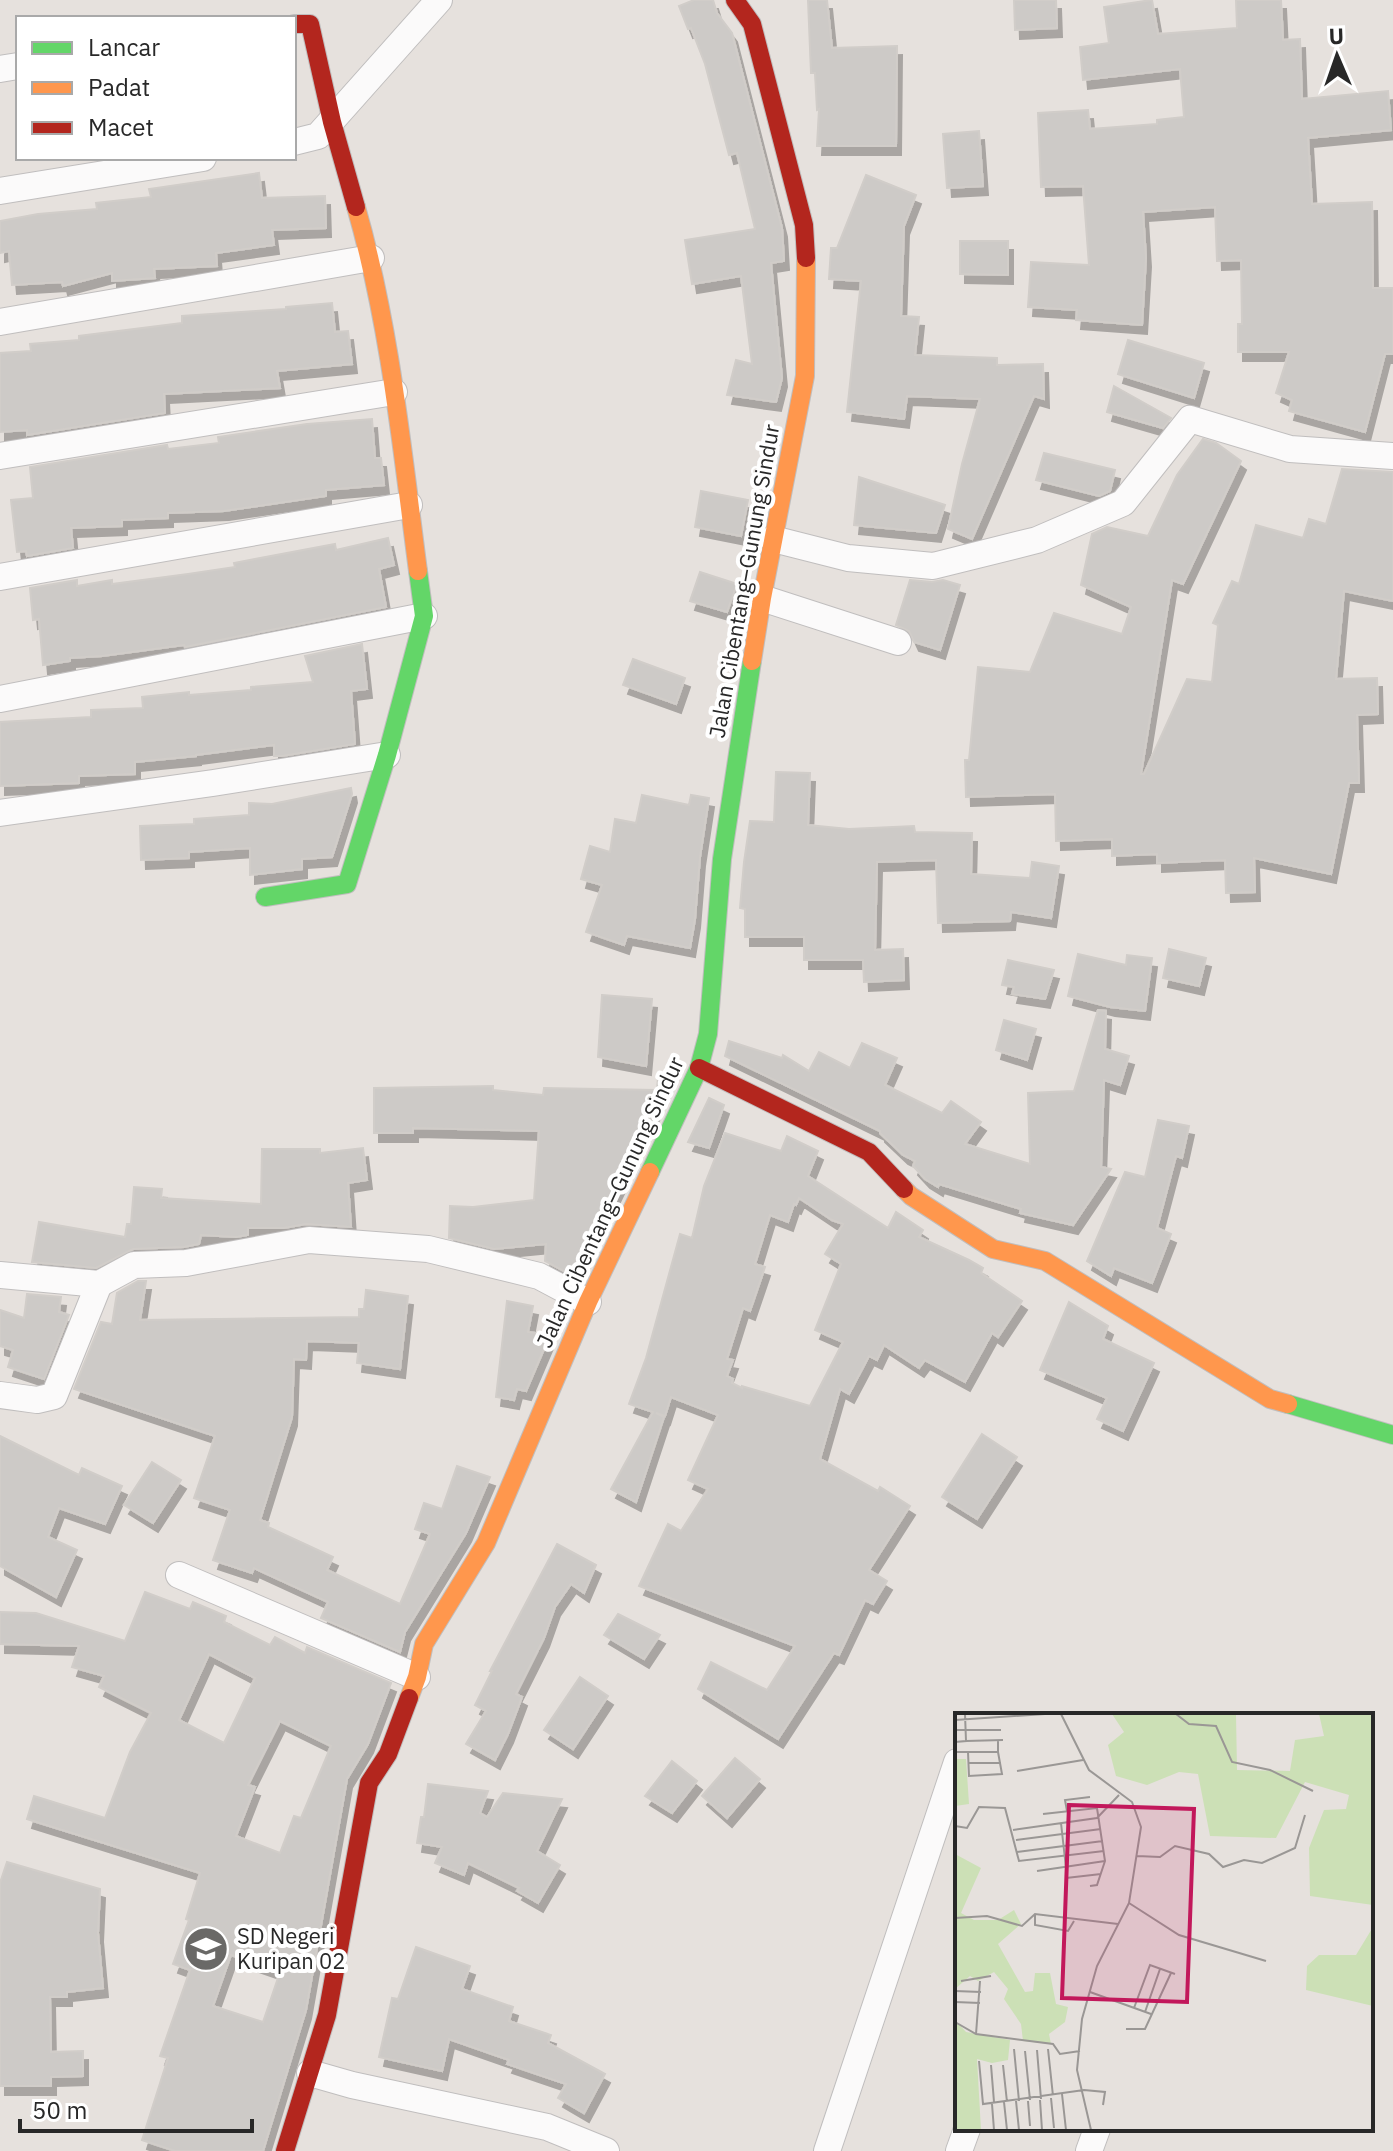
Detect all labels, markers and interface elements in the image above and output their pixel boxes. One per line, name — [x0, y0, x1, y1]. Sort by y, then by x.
legend — [16, 16, 296, 160]
north arrow — [1297, 16, 1377, 96]
text: U — [1328, 21, 1344, 50]
text: Lancar — [88, 31, 160, 63]
text: Padat — [88, 71, 150, 103]
text: Macet — [88, 111, 154, 143]
street label: Jalan Cibentang–Gunung Sindur — [702, 422, 785, 740]
street label: Jalan Cibentang–Gunung Sindur — [529, 1052, 690, 1352]
inset map — [955, 1713, 1373, 2131]
place label: SD Negeri Kuripan 02 — [237, 1921, 345, 1975]
school or university icon: SD Negeri Kuripan 02 — [182, 1925, 230, 1973]
scale bar — [20, 2083, 252, 2133]
text: 50 m — [32, 2094, 87, 2126]

